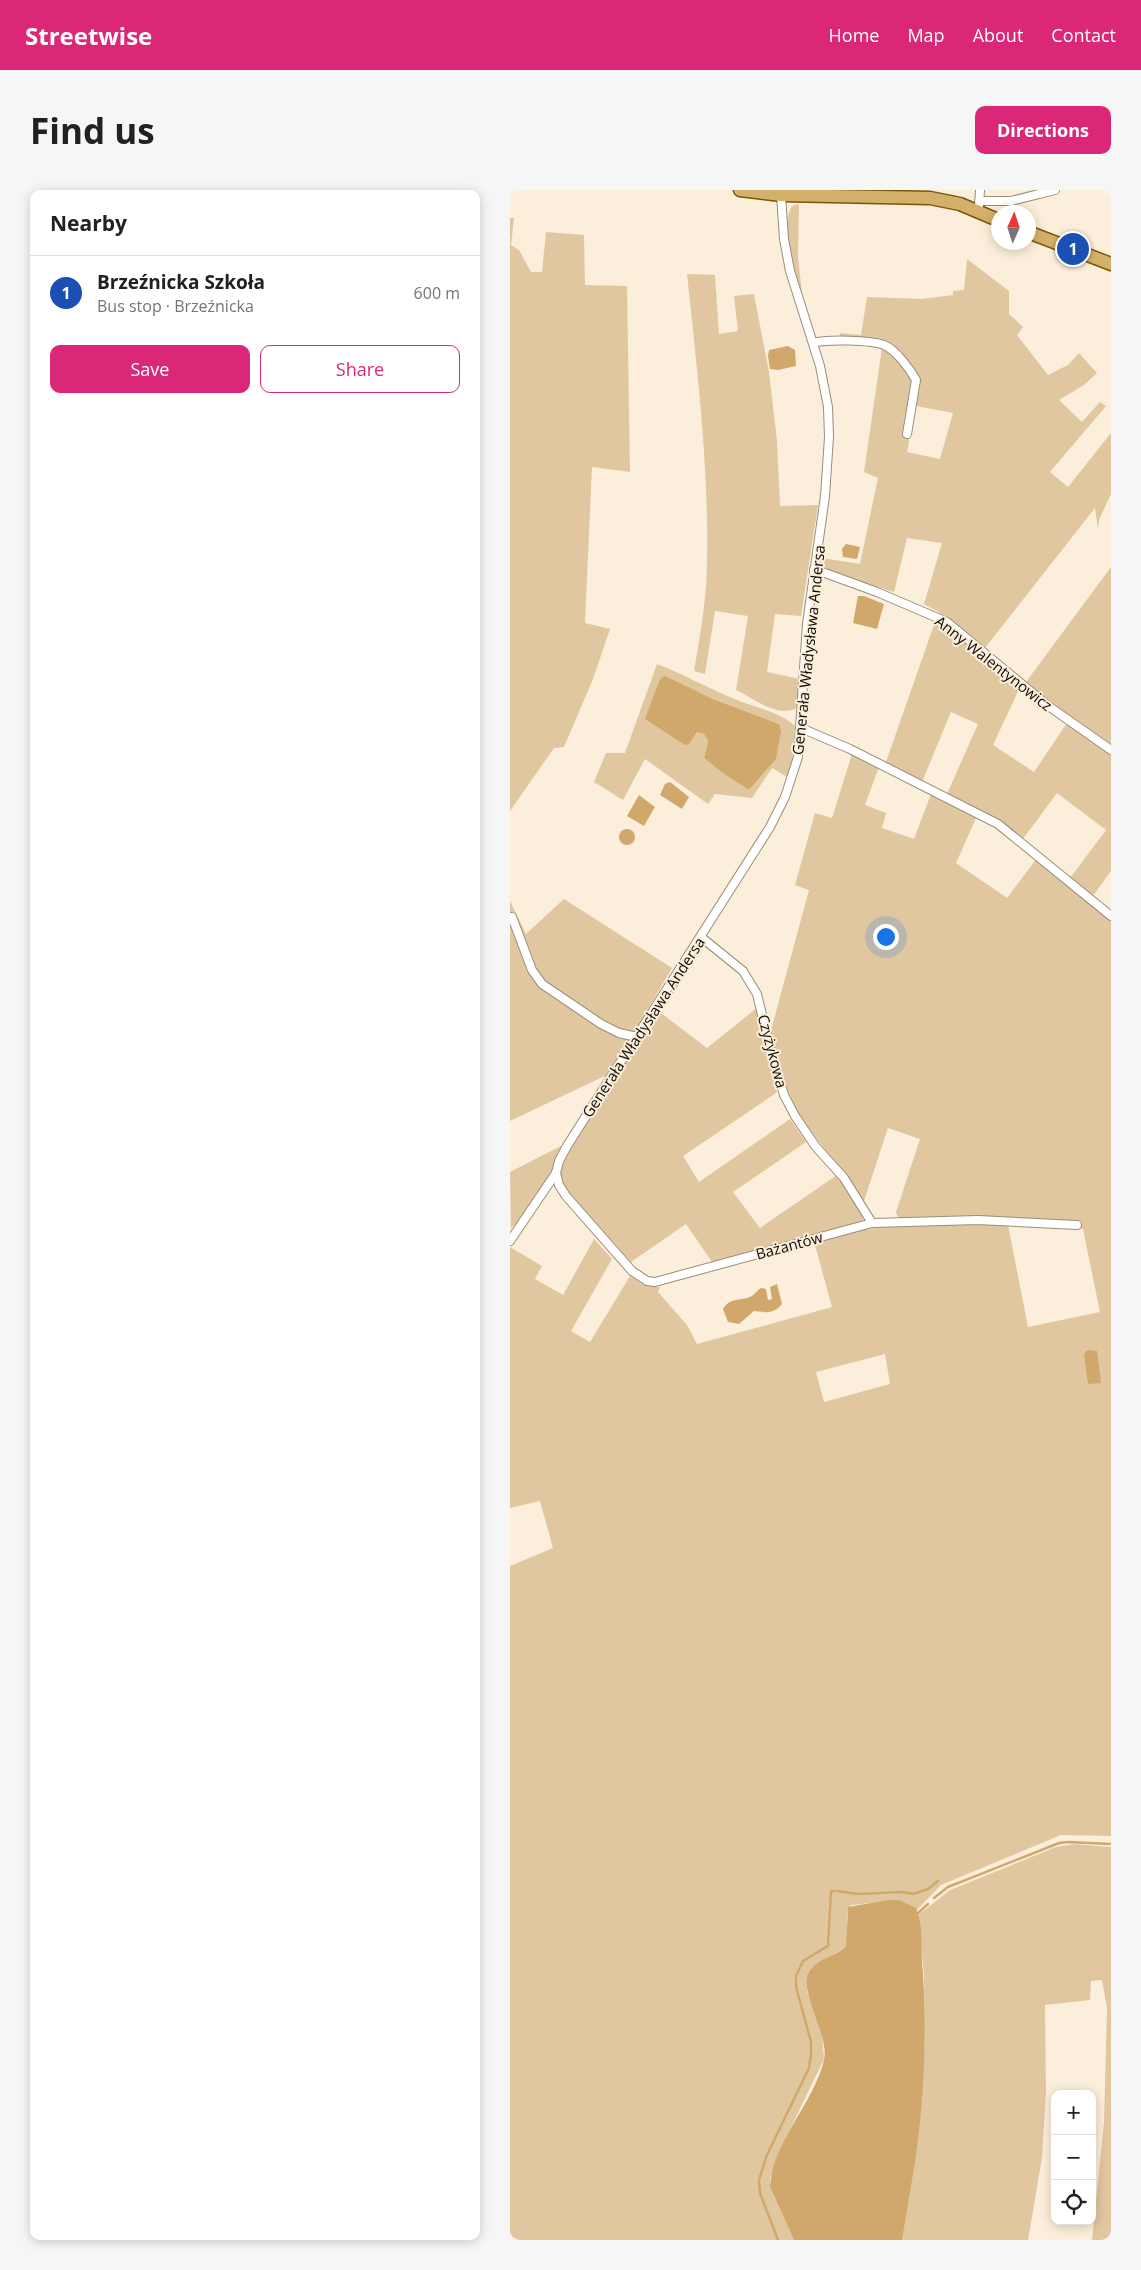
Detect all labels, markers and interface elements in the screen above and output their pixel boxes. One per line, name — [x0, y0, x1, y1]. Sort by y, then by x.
text: Streetwise — [25, 19, 152, 52]
text: Home — [829, 23, 879, 47]
text: Map — [907, 23, 945, 47]
text: About — [973, 23, 1023, 47]
text: Contact — [1051, 23, 1116, 47]
button: Directions — [975, 106, 1111, 154]
text: Find us — [30, 107, 155, 154]
north arrow — [991, 205, 1036, 250]
text: Nearby — [50, 209, 127, 237]
pin: 1 — [1057, 230, 1089, 268]
text: Brzeźnicka Szkoła — [97, 269, 265, 295]
text: 1 — [61, 282, 71, 304]
text: 600 m — [414, 282, 460, 304]
text: Bus stop · Brzeźnicka — [97, 295, 254, 317]
button: Save — [50, 345, 250, 393]
button: Share — [260, 345, 460, 393]
street label: Generała Władysława Andersa — [787, 544, 829, 756]
street label: Anny Walentynowicz — [931, 611, 1057, 715]
your location — [873, 924, 899, 950]
street label: Generała Władysława Andersa — [577, 933, 709, 1121]
street label: Czyżykowa — [754, 1012, 792, 1090]
street label: Bażantów — [753, 1226, 825, 1264]
map controls — [1051, 2090, 1096, 2225]
button: + — [1051, 2090, 1096, 2135]
button: − — [1051, 2135, 1096, 2180]
button: locate — [1051, 2180, 1096, 2225]

